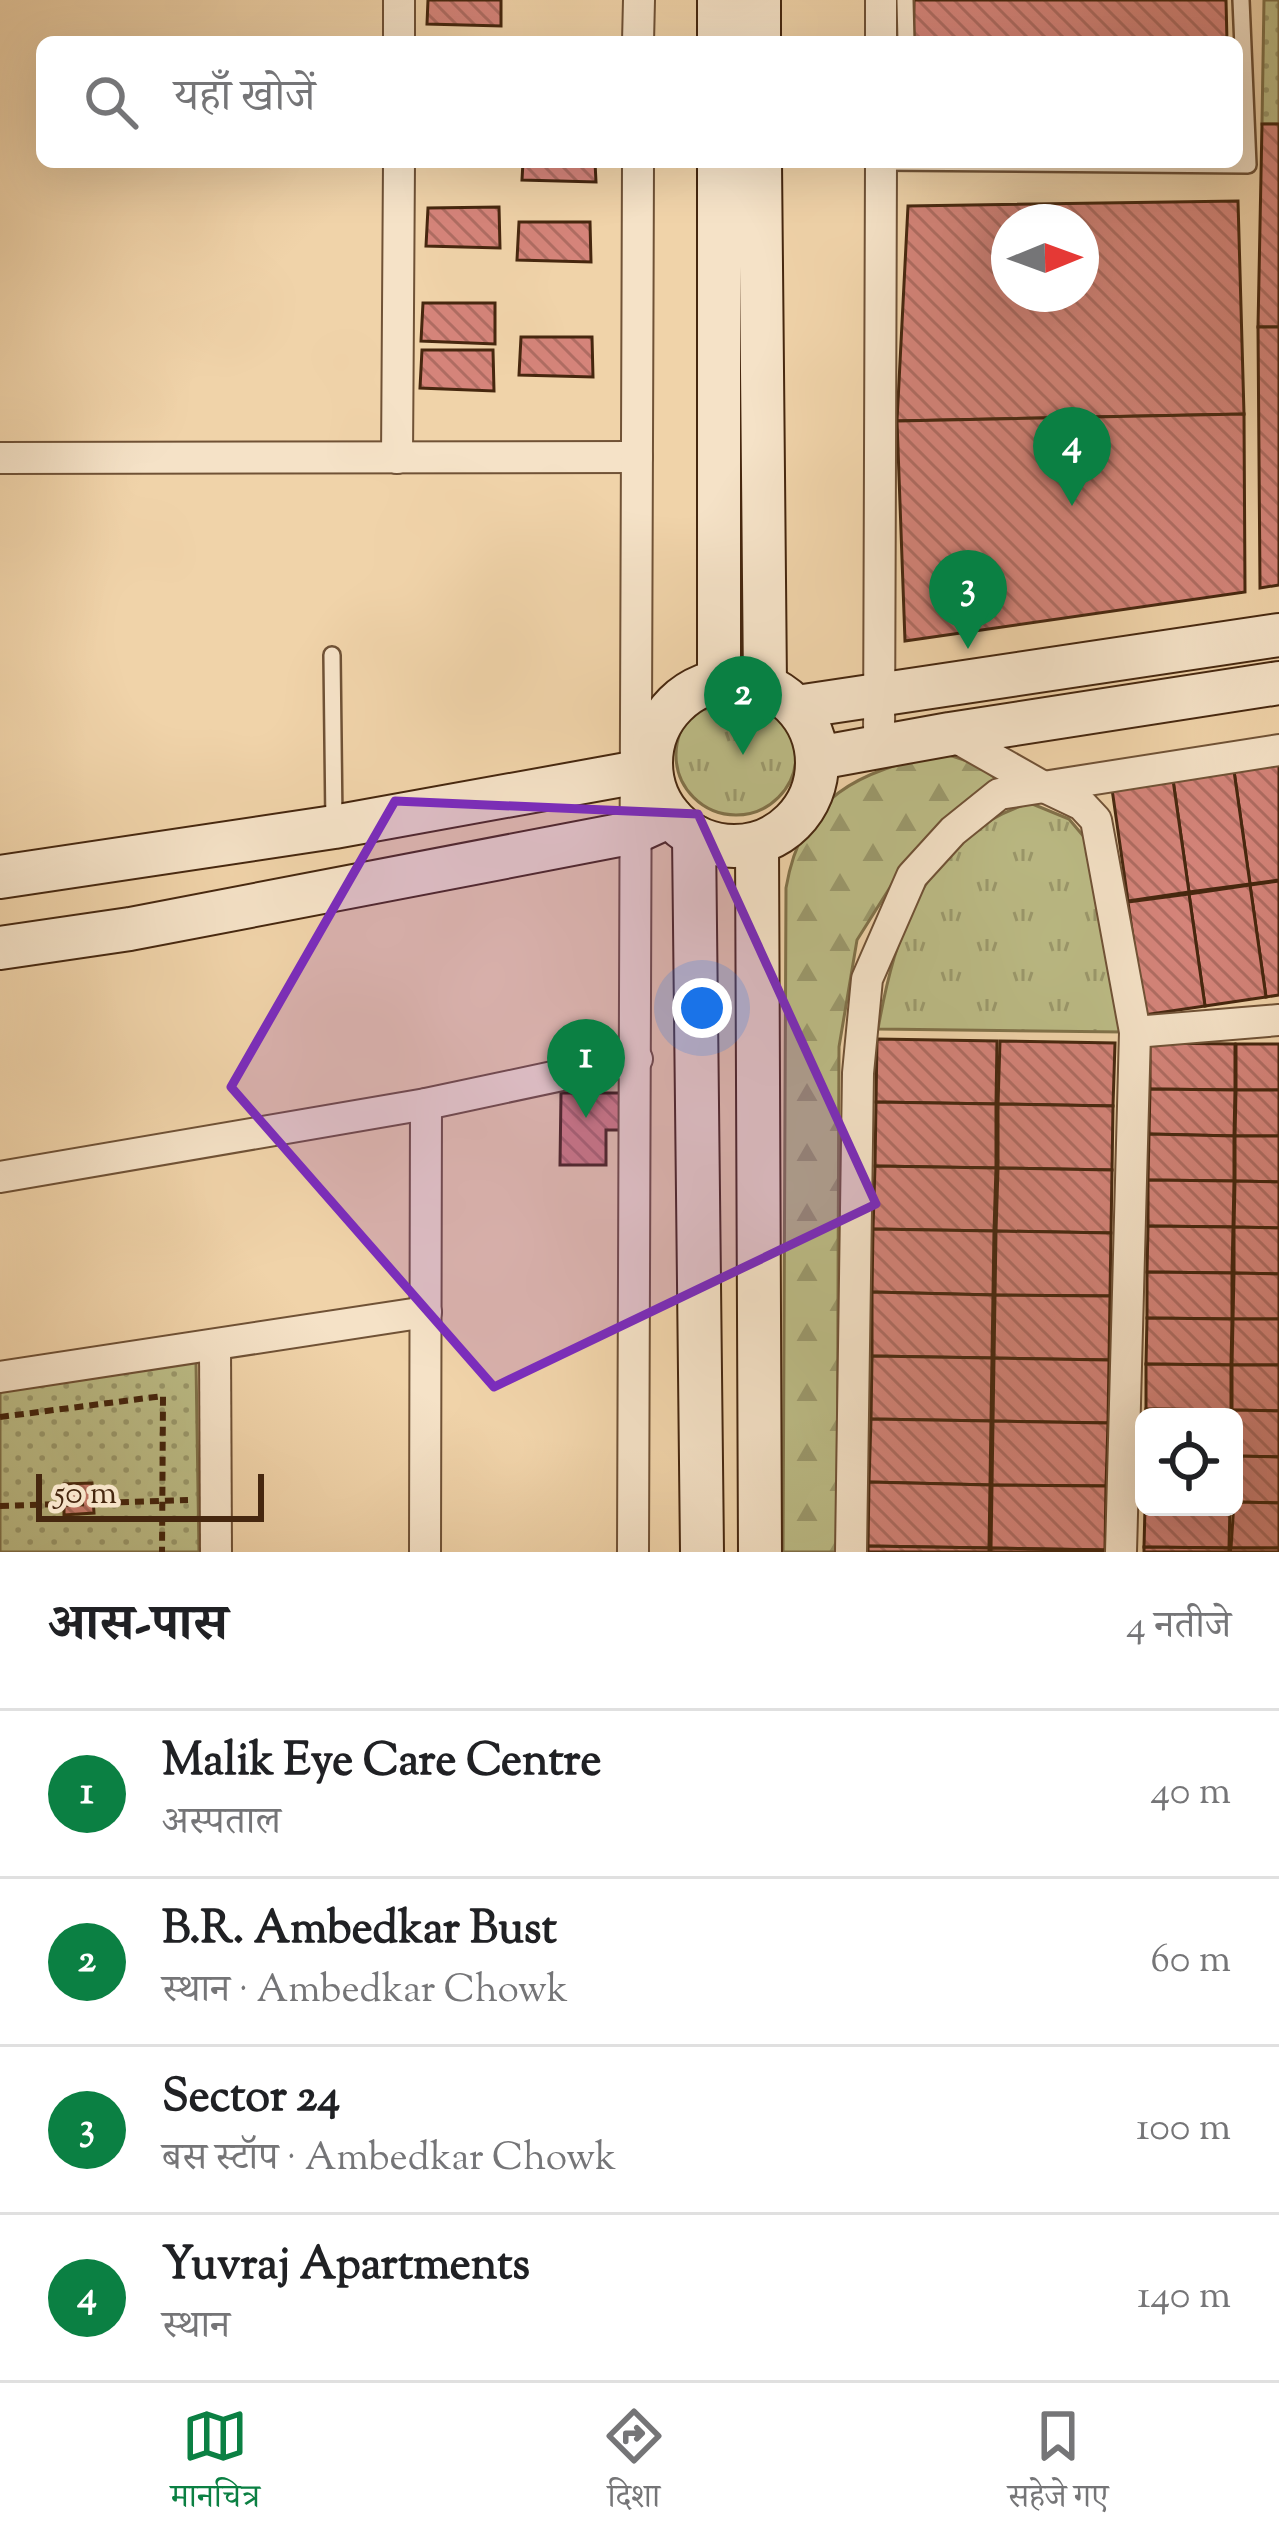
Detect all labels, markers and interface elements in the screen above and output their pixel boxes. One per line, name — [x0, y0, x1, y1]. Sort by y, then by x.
search box — [36, 36, 1243, 168]
text: यहाँ खोजें — [174, 67, 315, 132]
icon: search — [78, 69, 144, 135]
north arrow — [991, 204, 1099, 312]
pin: 4 — [1033, 407, 1111, 506]
pin: 3 — [929, 550, 1007, 649]
pin: 2 — [704, 656, 782, 755]
your location — [672, 978, 732, 1038]
pin: 1 — [547, 1019, 625, 1118]
map controls — [1135, 1408, 1243, 1516]
button: locate — [1135, 1408, 1243, 1516]
scale bar — [36, 1468, 264, 1521]
text: 50 m — [54, 1471, 117, 1519]
text: आस-पास — [48, 1590, 228, 1663]
text: 4 नतीजे — [1126, 1600, 1231, 1656]
text: Malik Eye Care Centre — [162, 1731, 601, 1796]
text: 1 — [80, 1766, 94, 1822]
text: 40 m — [1151, 1766, 1231, 1822]
text: अस्पताल — [162, 1796, 281, 1852]
text: B.R. Ambedkar Bust — [162, 1899, 557, 1964]
text: 2 — [78, 1934, 96, 1990]
text: 60 m — [1150, 1934, 1231, 1990]
text: स्थान · Ambedkar Chowk — [162, 1964, 568, 2020]
text: Sector 24 — [162, 2067, 340, 2132]
text: 3 — [79, 2102, 95, 2158]
text: 100 m — [1136, 2102, 1231, 2158]
text: बस स्टॉप · Ambedkar Chowk — [162, 2132, 616, 2188]
text: Yuvraj Apartments — [162, 2235, 530, 2300]
text: 4 — [77, 2270, 97, 2326]
text: 140 m — [1137, 2270, 1231, 2326]
text: स्थान — [162, 2300, 230, 2356]
tab: मानचित्र — [170, 2403, 260, 2528]
tab: दिशा — [601, 2403, 667, 2528]
tab: सहेजे गए — [1008, 2403, 1109, 2528]

